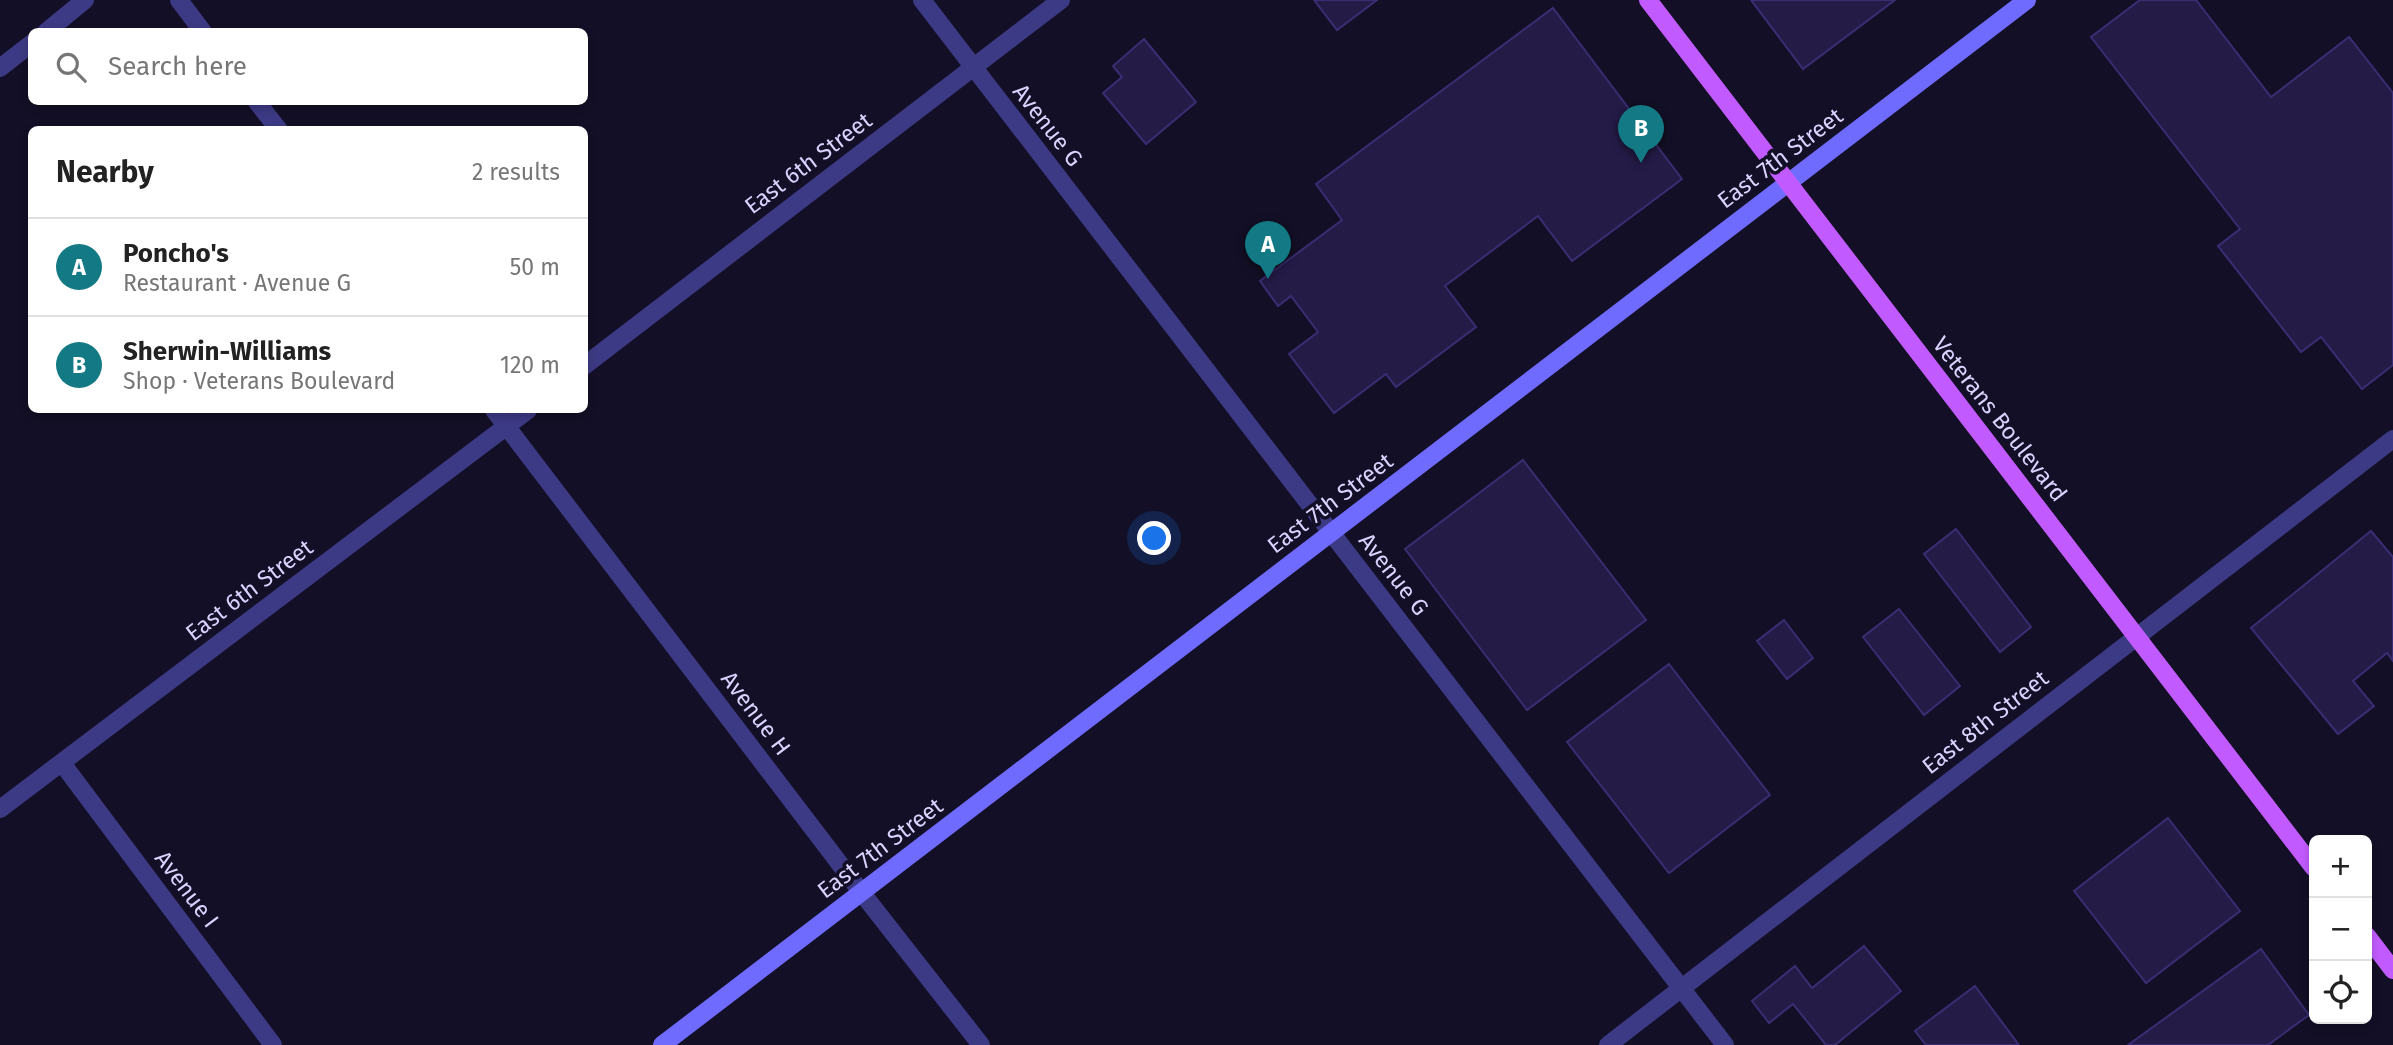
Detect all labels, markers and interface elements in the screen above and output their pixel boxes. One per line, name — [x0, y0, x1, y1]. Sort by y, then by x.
search box — [28, 28, 588, 105]
icon: search — [52, 48, 90, 86]
text: Search here — [108, 51, 247, 82]
street label: Avenue G — [1007, 78, 1089, 172]
street label: East 7th Street — [1712, 101, 1849, 214]
pin: B — [1618, 105, 1664, 163]
street label: East 6th Street — [739, 106, 878, 220]
text: Nearby — [56, 154, 154, 190]
text: 2 results — [472, 158, 560, 186]
pin: A — [1245, 221, 1291, 279]
text: Poncho's — [123, 238, 229, 269]
text: A — [72, 253, 86, 281]
text: 50 m — [510, 253, 560, 281]
text: Restaurant · Avenue G — [123, 269, 351, 297]
street label: Veterans Boulevard — [1927, 331, 2073, 507]
text: Sherwin-Williams — [123, 336, 331, 367]
text: B — [72, 351, 86, 379]
text: 120 m — [500, 351, 560, 379]
text: Shop · Veterans Boulevard — [123, 367, 395, 395]
street label: East 7th Street — [1262, 446, 1399, 559]
your location — [1137, 521, 1171, 555]
street label: Avenue G — [1353, 527, 1435, 621]
street label: East 6th Street — [180, 533, 319, 647]
street label: East 8th Street — [1916, 664, 2054, 780]
street label: Avenue H — [715, 665, 797, 761]
street label: East 7th Street — [812, 791, 949, 904]
map controls — [2309, 835, 2372, 1024]
button: + — [2309, 835, 2372, 898]
street label: Avenue I — [149, 845, 225, 933]
button: − — [2309, 898, 2372, 961]
button: locate — [2309, 961, 2372, 1024]

